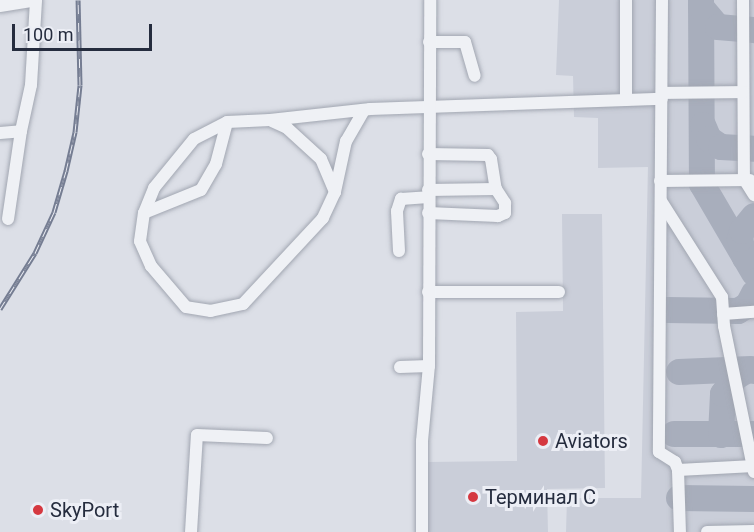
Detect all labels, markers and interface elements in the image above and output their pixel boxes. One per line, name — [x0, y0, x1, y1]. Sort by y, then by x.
scale bar — [15, 12, 154, 50]
text: 100 m — [23, 24, 74, 45]
place label: Aviators — [555, 429, 628, 453]
marker: Aviators — [536, 434, 550, 448]
place label: Терминал С — [485, 485, 596, 509]
marker: Терминал С — [466, 490, 480, 504]
place label: SkyPort — [50, 498, 119, 522]
marker: SkyPort — [31, 503, 45, 517]

